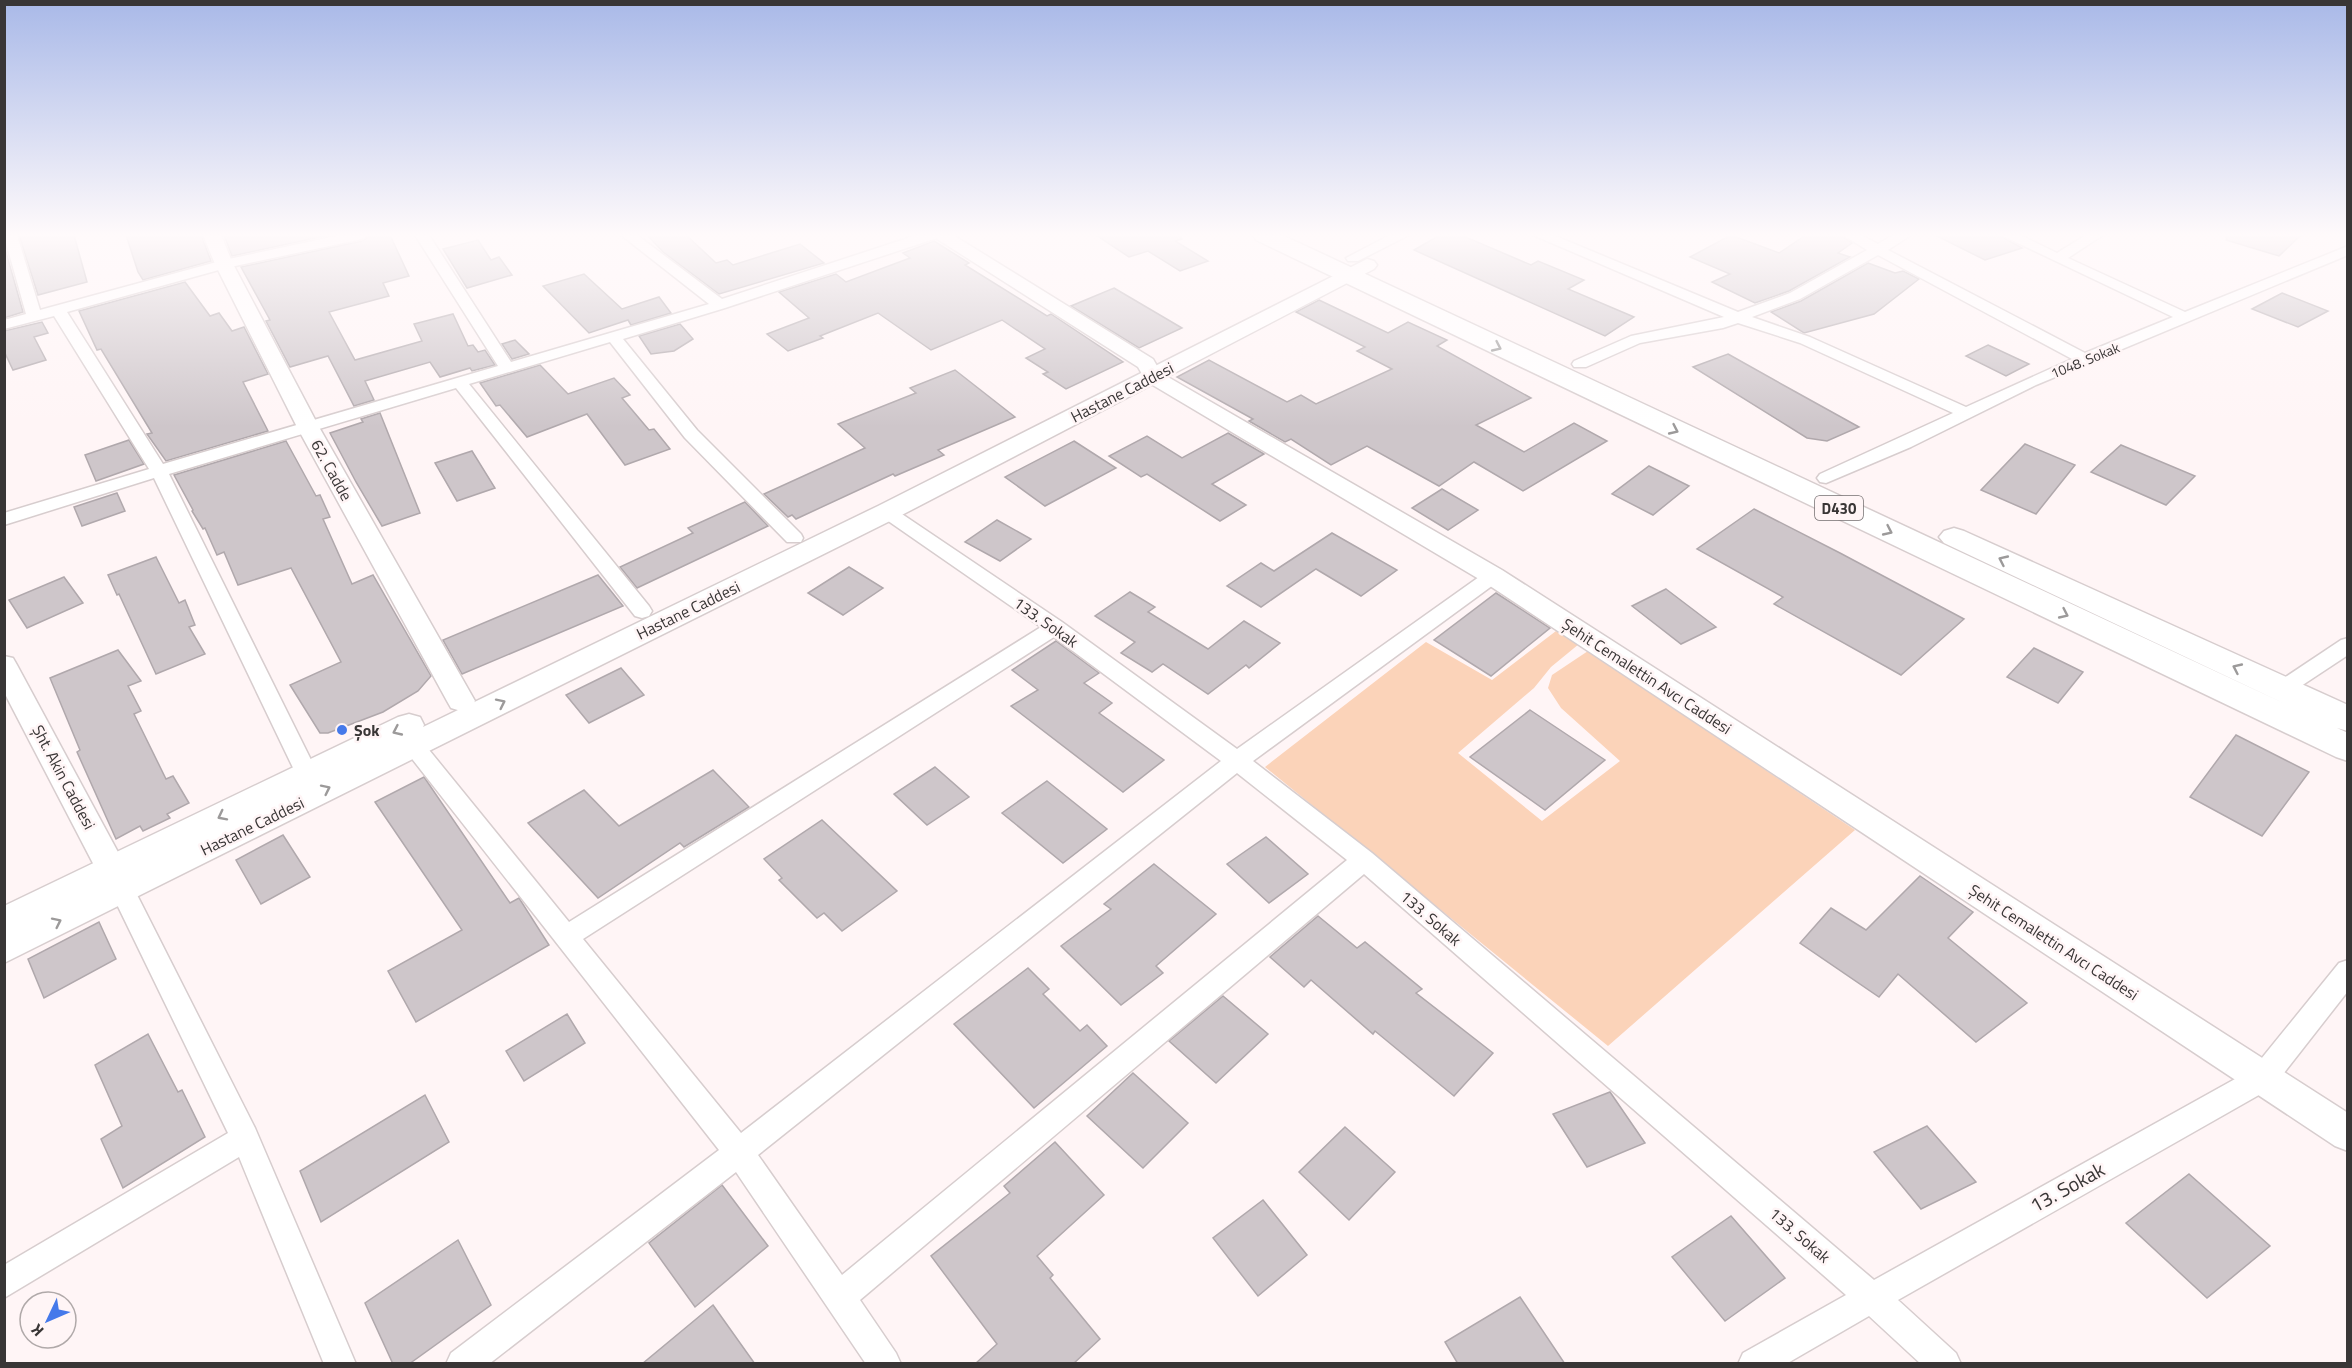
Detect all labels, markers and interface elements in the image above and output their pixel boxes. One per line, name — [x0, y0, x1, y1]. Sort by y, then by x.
street label: 1048. Sokak — [2047, 337, 2123, 383]
one-way arrow — [1491, 339, 1502, 351]
street label: Hastane Caddesi — [1066, 356, 1178, 428]
one-way arrow — [1667, 423, 1678, 435]
street label: 62. Cadde — [305, 435, 359, 505]
road number: D430 — [1815, 496, 1863, 520]
one-way arrow — [1881, 524, 1892, 536]
one-way arrow — [1999, 555, 2010, 567]
street label: Hastane Caddesi — [632, 574, 744, 646]
street label: 133. Sokak — [1009, 591, 1084, 653]
one-way arrow — [2058, 607, 2069, 619]
street label: Şehit Cemalettin Avcı Caddesi — [1557, 612, 1737, 740]
one-way arrow — [2233, 664, 2244, 676]
one-way arrow — [494, 699, 505, 710]
place label: Şok — [354, 718, 380, 742]
street label: Şht. Akin Caddesi — [26, 720, 102, 834]
marker: Şok — [335, 723, 349, 737]
one-way arrow — [393, 724, 404, 736]
one-way arrow — [319, 785, 330, 797]
street label: Hastane Caddesi — [196, 790, 308, 862]
one-way arrow — [217, 809, 228, 821]
street label: Şehit Cemalettin Avcı Caddesi — [1964, 878, 2144, 1006]
street label: 133. Sokak — [1395, 885, 1467, 952]
one-way arrow — [50, 918, 61, 930]
street label: 13. Sokak — [2024, 1153, 2111, 1220]
street label: 133. Sokak — [1764, 1202, 1836, 1269]
north arrow — [18, 1290, 78, 1350]
text: K — [25, 1318, 49, 1342]

